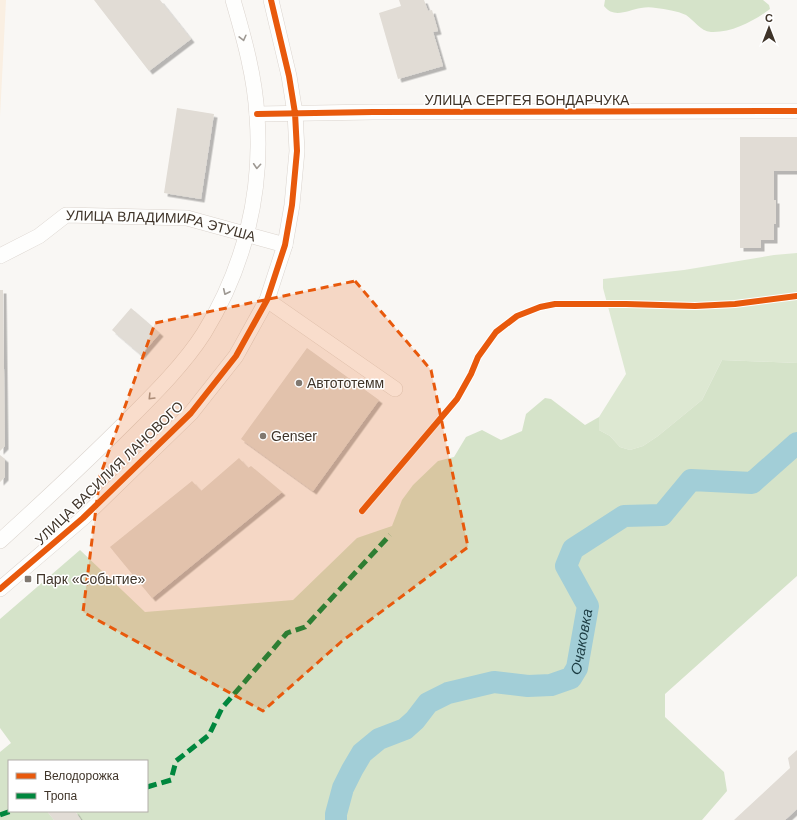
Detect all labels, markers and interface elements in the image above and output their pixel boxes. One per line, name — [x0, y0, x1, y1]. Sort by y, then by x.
north arrow — [749, 8, 789, 48]
text: С — [765, 12, 773, 24]
one-way arrow — [238, 34, 247, 41]
street label: УЛИЦА СЕРГЕЯ БОНДАРЧУКА — [425, 92, 630, 108]
one-way arrow — [253, 163, 262, 169]
street label: УЛИЦА ВЛАДИМИРА ЭТУША — [66, 207, 258, 245]
one-way arrow — [223, 287, 231, 295]
place label: Автототемм — [307, 375, 384, 391]
marker: Автототемм — [294, 378, 304, 388]
one-way arrow — [148, 392, 156, 400]
street label: УЛИЦА ВАСИЛИЯ ЛАНОВОГО — [32, 398, 186, 548]
place label: Genser — [271, 428, 317, 444]
marker: Genser — [258, 431, 268, 441]
place label: Парк «Событие» — [36, 571, 145, 587]
marker: Парк «Событие» — [23, 574, 33, 584]
water label: Очаковка — [566, 607, 595, 678]
legend — [8, 760, 148, 812]
text: Велодорожка — [44, 769, 119, 783]
text: Тропа — [44, 789, 78, 803]

